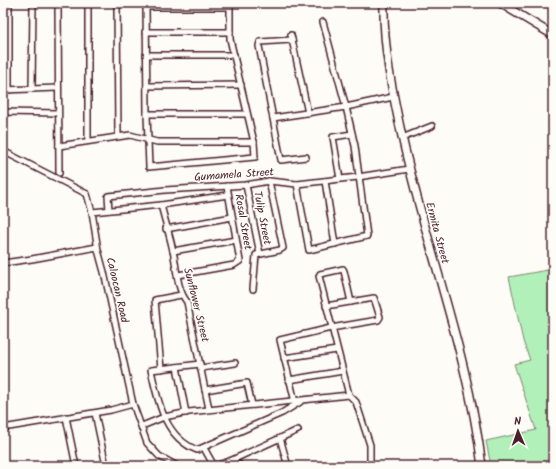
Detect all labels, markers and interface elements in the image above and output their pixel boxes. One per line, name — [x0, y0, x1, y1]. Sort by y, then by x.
street label: Gumamela Street — [194, 163, 275, 187]
street label: Tulip Street — [248, 190, 276, 247]
street label: Rosal Street — [229, 193, 257, 252]
street label: Ermita Street — [420, 200, 454, 267]
street label: Caloocan Road — [101, 255, 133, 325]
street label: Sunflower Street — [178, 266, 214, 345]
north arrow — [498, 411, 538, 451]
text: N — [514, 413, 522, 431]

